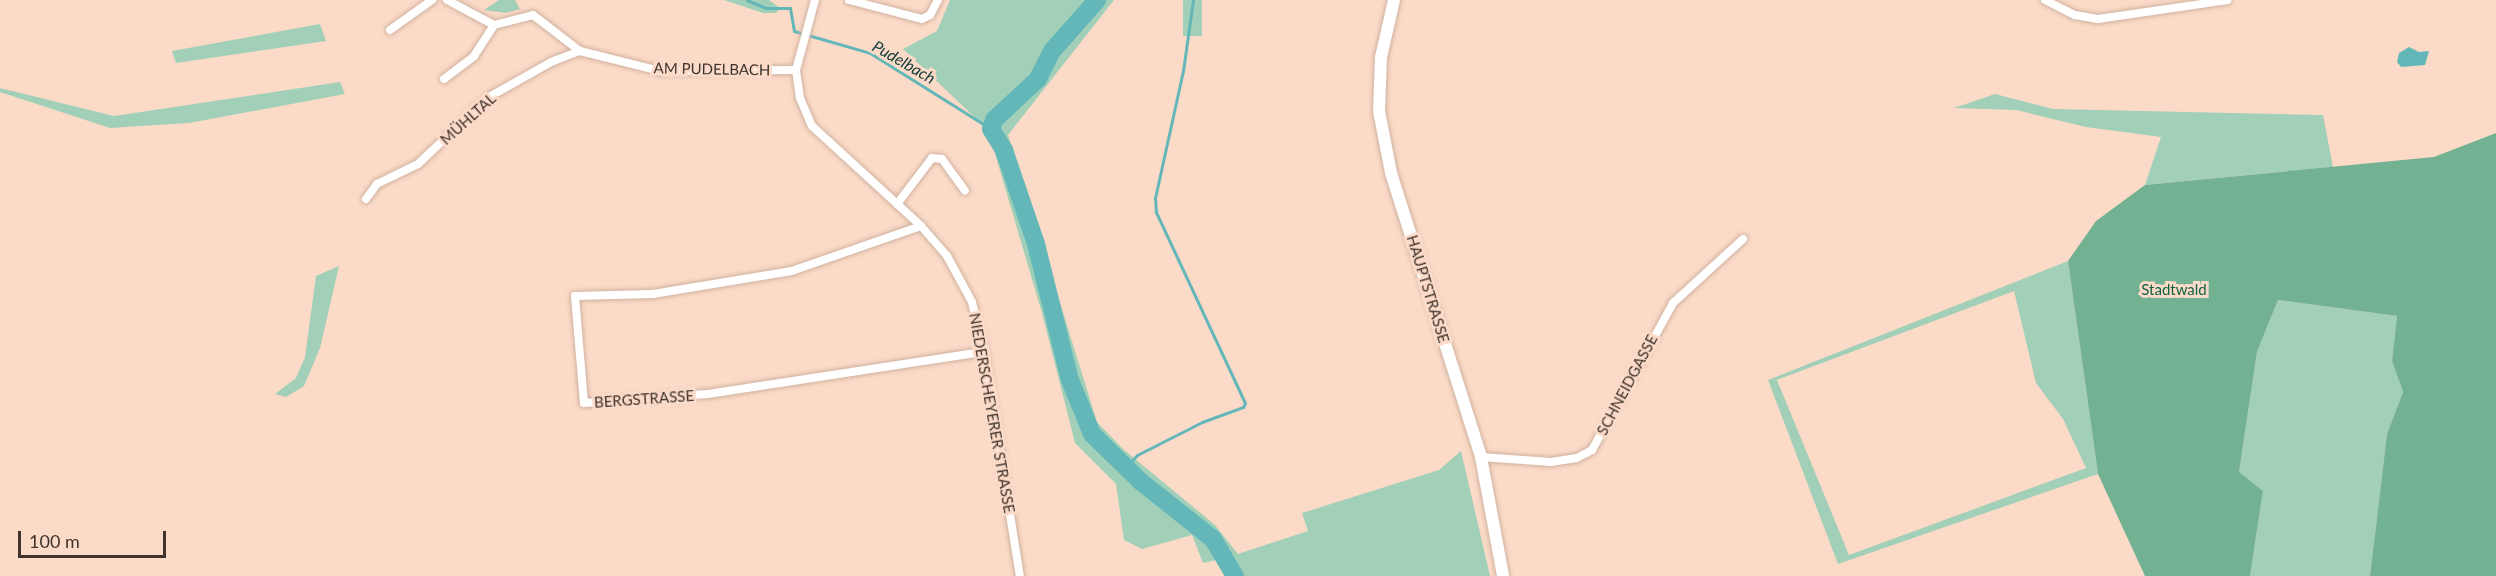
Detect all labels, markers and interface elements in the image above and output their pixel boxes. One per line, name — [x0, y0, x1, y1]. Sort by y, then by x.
water label: Pudelbach — [869, 36, 939, 88]
street label: AM PUDELBACH — [654, 59, 770, 79]
street label: MÜHLTAL — [437, 89, 499, 149]
street label: HAUPTSTRASSE — [1403, 233, 1453, 345]
park label: Stadtwald — [2141, 281, 2207, 299]
street label: NIEDERSCHEYERER STRASSE — [966, 312, 1018, 514]
street label: SCHNEIDGASSE — [1593, 332, 1661, 438]
street label: BERGSTRASSE — [593, 387, 695, 411]
scale bar — [21, 519, 170, 557]
text: 100 m — [29, 530, 80, 552]

